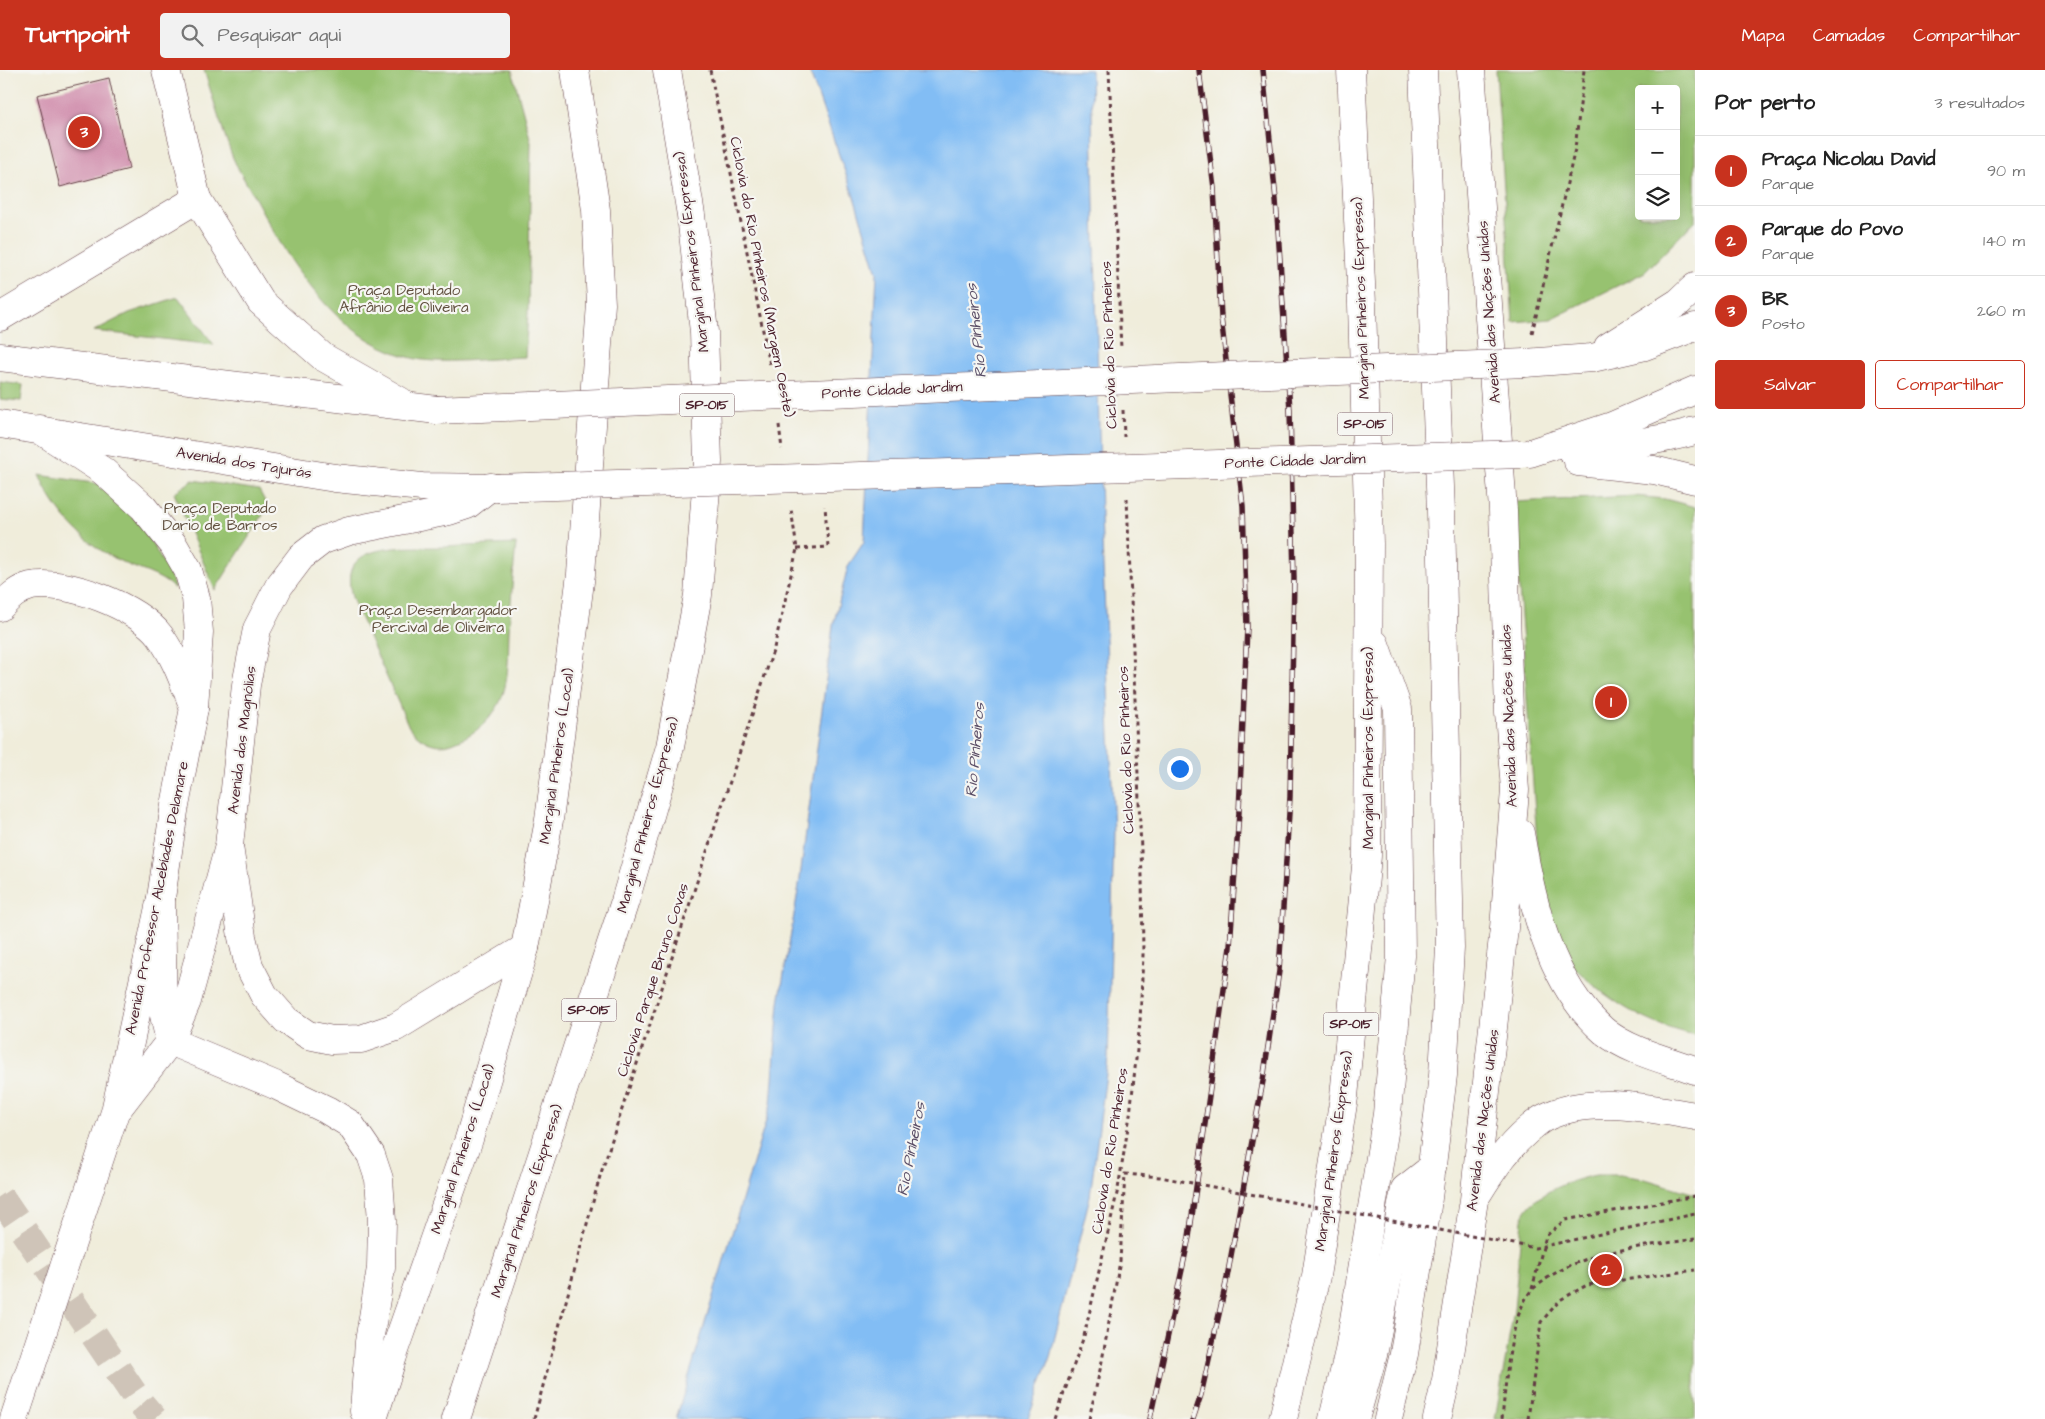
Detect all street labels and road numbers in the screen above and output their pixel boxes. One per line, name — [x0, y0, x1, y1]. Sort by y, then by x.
street label: Ciclovia do Rio Pinheiros (Margem Oeste) — [723, 135, 800, 419]
street label: Marginal Pinheiros (Expressa) — [669, 150, 716, 354]
street label: Marginal Pinheiros (Expressa) — [1347, 196, 1376, 399]
street label: Avenida das Nações Unidas — [1472, 219, 1506, 404]
street label: Ciclovia do Rio Pinheiros — [1096, 260, 1122, 429]
street label: Ponte Cidade Jardim — [821, 376, 963, 404]
road number: SP-015 — [680, 394, 734, 416]
road number: SP-015 — [1338, 412, 1392, 436]
street label: Avenida dos Tajurás — [175, 442, 314, 484]
street label: Ponte Cidade Jardim — [1224, 448, 1366, 474]
street label: Avenida das Nações Unidas — [1495, 624, 1523, 808]
street label: Marginal Pinheiros (Expressa) — [1358, 647, 1380, 849]
street label: Avenida das Magnólias — [223, 664, 263, 815]
street label: Ciclovia do Rio Pinheiros — [1113, 665, 1139, 834]
street label: Marginal Pinheiros (Local) — [534, 667, 581, 845]
street label: Marginal Pinheiros (Expressa) — [612, 715, 685, 916]
street label: Avenida Professor Alcebíades Delamare — [120, 759, 194, 1037]
street label: Ciclovia Parque Bruno Covas — [612, 880, 694, 1079]
road number: SP-015 — [562, 998, 616, 1022]
road number: SP-015 — [1324, 1012, 1378, 1036]
street label: Avenida das Nações Unidas — [1461, 1027, 1505, 1212]
street label: Marginal Pinheiros (Expressa) — [1310, 1049, 1359, 1253]
street label: Marginal Pinheiros (Local) — [426, 1061, 501, 1237]
street label: Ciclovia do Rio Pinheiros — [1087, 1066, 1134, 1236]
street label: Marginal Pinheiros (Expressa) — [486, 1102, 569, 1301]

